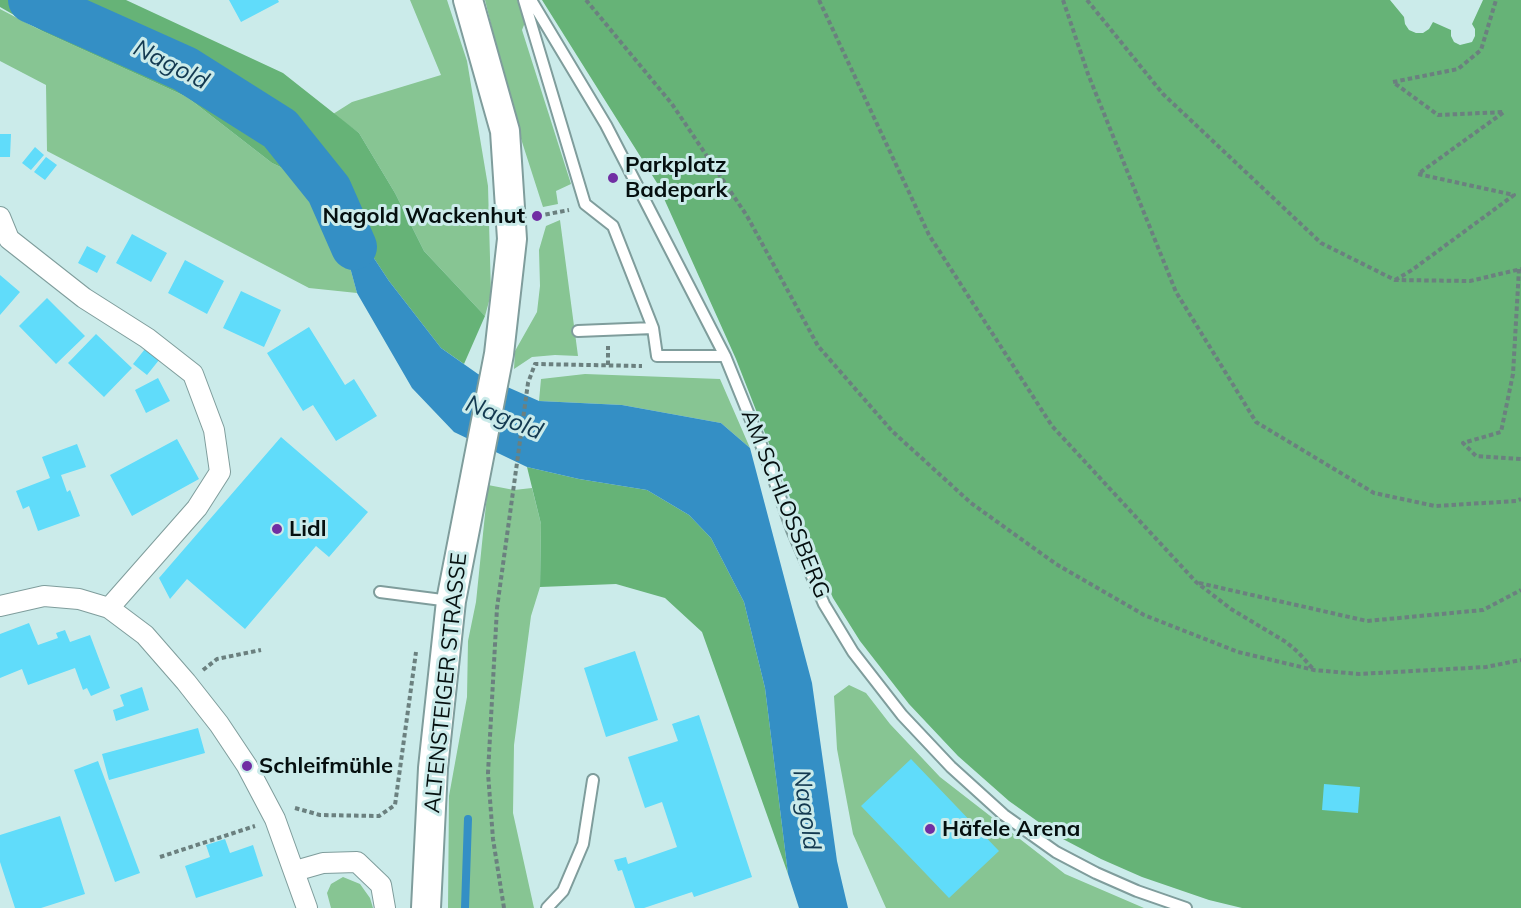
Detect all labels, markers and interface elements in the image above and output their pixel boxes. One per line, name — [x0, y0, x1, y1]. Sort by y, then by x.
water label: Nagold — [129, 34, 213, 96]
place label: Parkplatz Badepark — [625, 152, 728, 204]
marker: Parkplatz Badepark — [606, 171, 620, 185]
place label: Nagold Wackenhut — [323, 203, 525, 229]
marker: Nagold Wackenhut — [530, 209, 544, 223]
water label: Nagold — [461, 390, 547, 446]
street label: AM SCHLOSSBERG — [735, 406, 835, 602]
place label: Lidl — [289, 516, 326, 542]
marker: Lidl — [270, 522, 284, 536]
street label: ALTENSTEIGER STRASSE — [419, 552, 473, 814]
place label: Schleifmühle — [259, 753, 393, 779]
marker: Schleifmühle — [240, 759, 254, 773]
water label: Nagold — [786, 768, 826, 852]
place label: Häfele Arena — [942, 816, 1080, 842]
marker: Häfele Arena — [923, 822, 937, 836]

